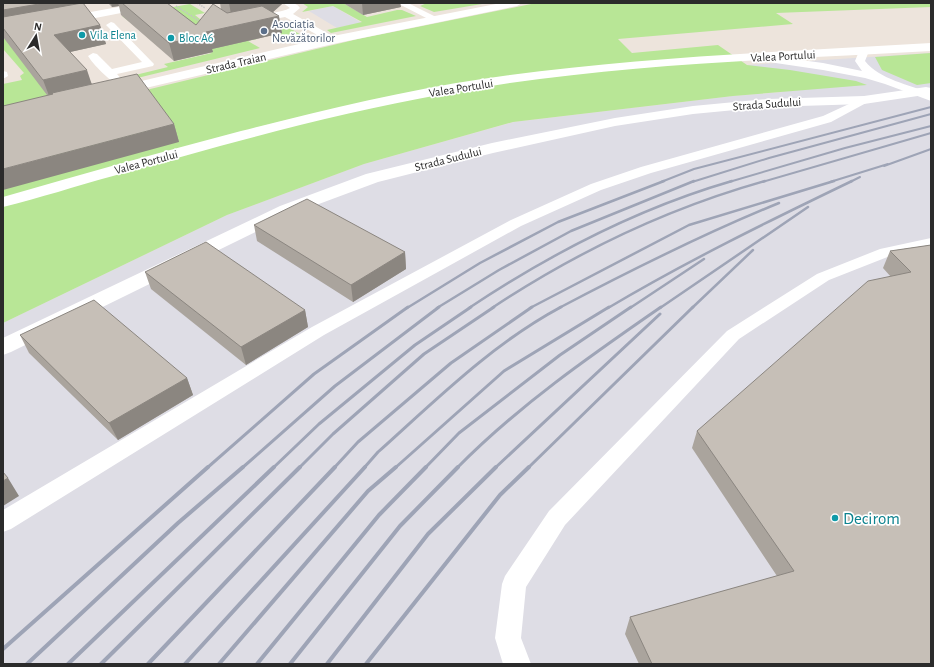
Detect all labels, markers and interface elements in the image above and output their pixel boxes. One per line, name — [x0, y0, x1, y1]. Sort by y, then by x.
north arrow — [16, 16, 56, 56]
place label: Asociația Nevăzătorilor — [272, 18, 335, 44]
text: N — [33, 21, 43, 33]
marker: Asociația Nevăzătorilor — [259, 26, 269, 36]
place label: Vila Elena — [90, 29, 137, 41]
marker: Vila Elena — [77, 30, 87, 40]
place label: Bloc A6 — [179, 32, 214, 44]
marker: Bloc A6 — [166, 33, 176, 43]
street label: Valea Portului — [750, 48, 816, 64]
street label: Strada Traian — [205, 50, 267, 76]
street label: Valea Portului — [428, 77, 494, 99]
street label: Strada Sudului — [732, 96, 802, 112]
street label: Strada Sudului — [413, 145, 483, 173]
street label: Valea Portului — [113, 148, 179, 176]
place label: Decirom — [843, 510, 900, 527]
marker: Decirom — [830, 513, 840, 523]

